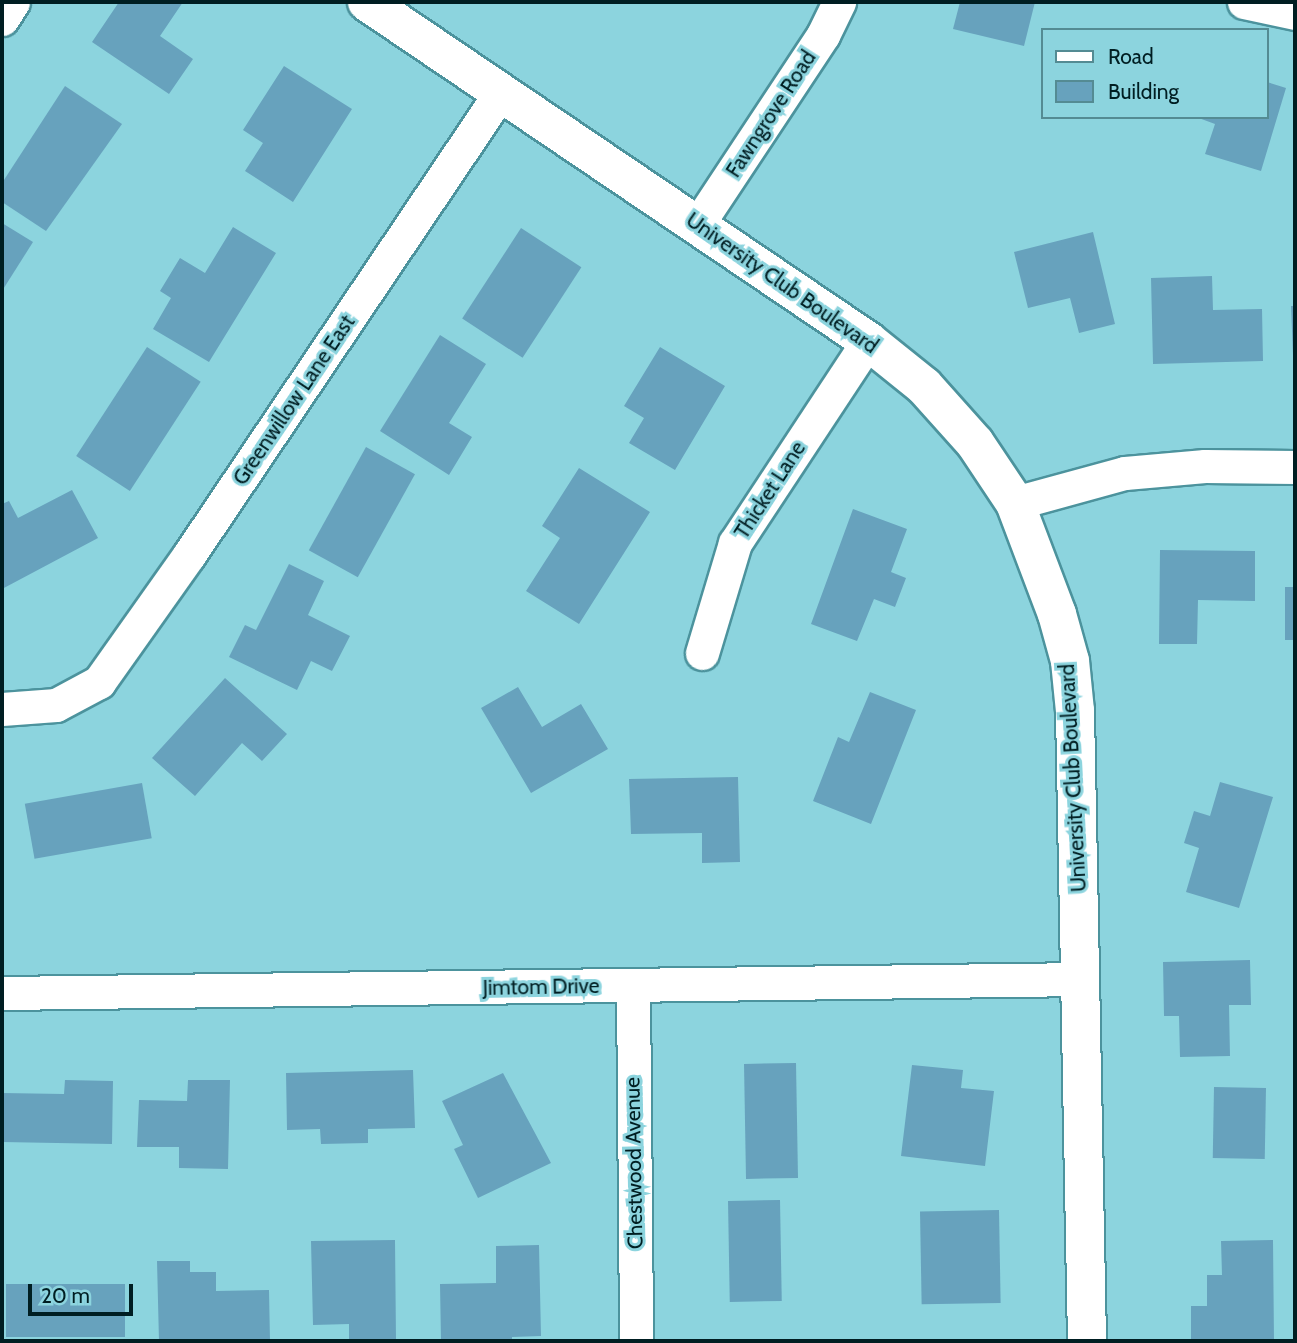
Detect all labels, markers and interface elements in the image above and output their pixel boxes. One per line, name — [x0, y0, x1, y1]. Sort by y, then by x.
legend — [1042, 28, 1269, 119]
text: Road — [1108, 44, 1154, 69]
street label: Fawngrove Road — [721, 46, 821, 182]
text: Building — [1108, 79, 1179, 104]
street label: University Club Boulevard — [681, 207, 883, 359]
street label: Greenwillow Lane East — [228, 310, 360, 490]
street label: Thicket Lane — [729, 437, 811, 543]
street label: University Club Boulevard — [1054, 663, 1092, 893]
street label: Jimtom Drive — [482, 973, 600, 1001]
street label: Chestwood Avenue — [620, 1077, 648, 1249]
scale bar — [32, 1270, 136, 1314]
text: 20 m — [41, 1283, 90, 1308]

